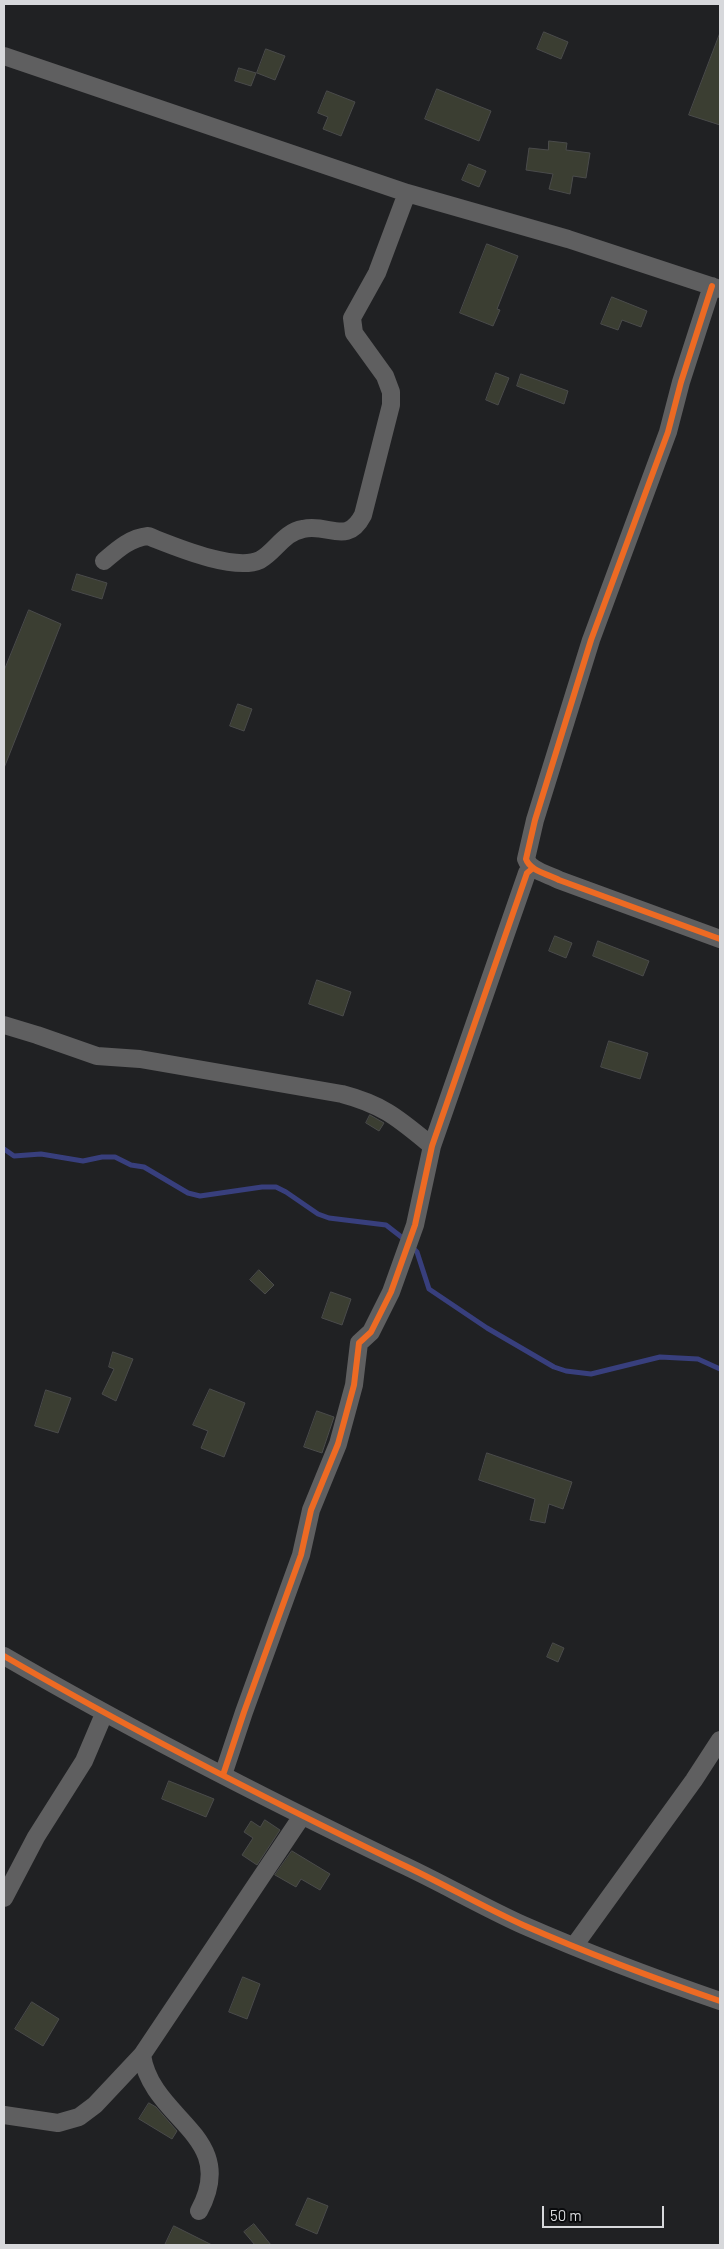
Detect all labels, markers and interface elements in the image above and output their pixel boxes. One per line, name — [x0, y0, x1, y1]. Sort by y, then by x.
scale bar — [544, 2196, 666, 2228]
text: 50 m — [550, 2206, 582, 2224]

